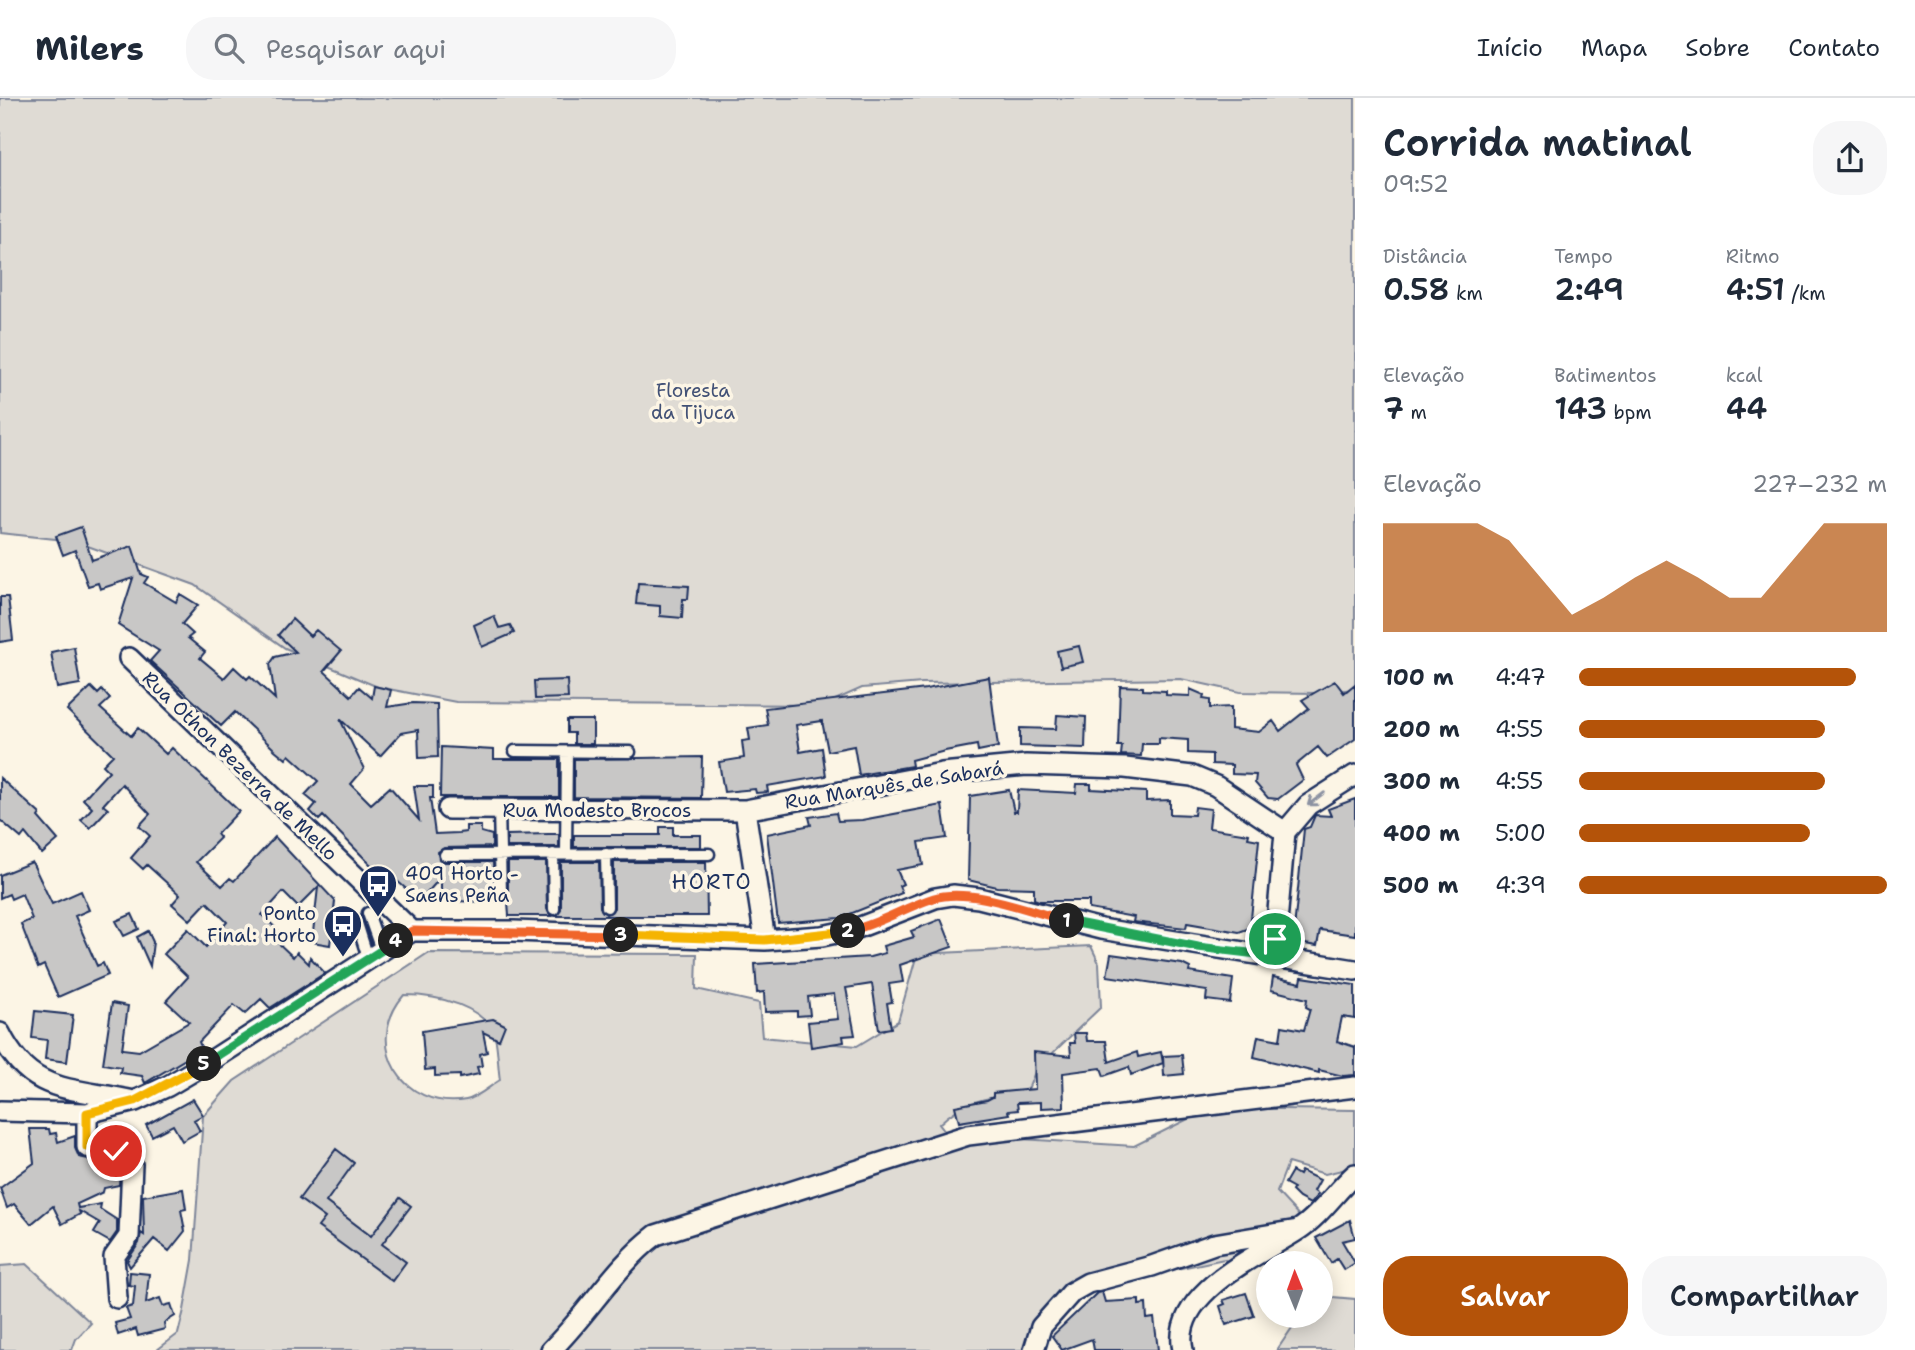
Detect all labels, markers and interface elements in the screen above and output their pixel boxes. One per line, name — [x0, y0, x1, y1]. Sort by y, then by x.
search box — [186, 17, 676, 80]
text: Milers — [35, 26, 144, 71]
icon: search — [210, 29, 248, 67]
text: Pesquisar aqui — [266, 31, 447, 66]
text: Início — [1477, 32, 1543, 64]
text: Mapa — [1581, 32, 1647, 64]
text: Sobre — [1685, 32, 1750, 64]
text: Contato — [1788, 32, 1880, 64]
text: Corrida matinal — [1383, 117, 1692, 168]
button: share — [1813, 121, 1887, 195]
text: 09:52 — [1383, 169, 1449, 199]
text: Distância — [1383, 244, 1467, 269]
text: Tempo — [1554, 244, 1613, 269]
text: Ritmo — [1726, 244, 1780, 269]
text: 0.58 — [1383, 269, 1449, 310]
text: 2:49 — [1554, 269, 1624, 310]
text: 4:51 — [1726, 269, 1785, 310]
text: km — [1449, 281, 1483, 306]
text: /km — [1785, 281, 1826, 306]
text: Elevação — [1383, 363, 1464, 388]
text: Batimentos — [1554, 363, 1657, 388]
text: kcal — [1726, 363, 1763, 388]
park label: Floresta da Tijuca — [651, 378, 735, 425]
text: 7 — [1383, 388, 1404, 429]
text: 143 — [1554, 388, 1607, 429]
text: 44 — [1726, 388, 1767, 429]
text: m — [1404, 400, 1427, 425]
text: bpm — [1607, 400, 1652, 425]
text: Elevação — [1383, 469, 1482, 499]
text: 227–232 m — [1752, 469, 1887, 499]
text: 100 m — [1383, 662, 1454, 692]
text: 4:47 — [1495, 662, 1546, 692]
street label: Rua Othon Bezerra de Mello — [137, 666, 343, 866]
text: 200 m — [1383, 714, 1460, 744]
text: 4:55 — [1495, 714, 1543, 744]
street label: Rua Marquês de Sabará — [783, 755, 1005, 815]
text: 300 m — [1383, 766, 1460, 796]
text: 4:55 — [1495, 766, 1543, 796]
one-way arrow — [1307, 791, 1326, 806]
street label: Rua Modesto Brocos — [503, 798, 691, 823]
text: 400 m — [1383, 818, 1460, 848]
text: 5:00 — [1495, 818, 1546, 848]
place label: 409 Horto - Saens Peña — [405, 861, 519, 908]
bus stop icon: 409 Horto - Saens Peña — [357, 863, 399, 918]
district label: HORTO — [671, 868, 753, 896]
text: 500 m — [1383, 870, 1458, 900]
text: 4:39 — [1495, 870, 1546, 900]
place label: Ponto Final: Horto — [207, 901, 316, 948]
bus stop icon: Ponto Final: Horto — [322, 903, 364, 958]
pin: 1 — [1050, 904, 1084, 938]
text: 1 — [1062, 908, 1071, 933]
pin — [1245, 909, 1305, 969]
pin: 2 — [830, 914, 866, 948]
pin: 3 — [604, 918, 638, 952]
text: 2 — [841, 918, 854, 943]
icon: arrive — [1256, 920, 1294, 958]
text: 3 — [614, 922, 627, 947]
pin: 4 — [378, 924, 414, 958]
text: 4 — [389, 928, 402, 953]
pin: 5 — [186, 1046, 222, 1082]
text: 5 — [198, 1051, 209, 1076]
pin — [86, 1121, 146, 1181]
icon: check — [97, 1132, 135, 1170]
north arrow — [1256, 1251, 1334, 1328]
map controls — [1256, 1251, 1333, 1328]
button: Salvar — [1383, 1256, 1628, 1336]
button: Compartilhar — [1642, 1256, 1887, 1336]

